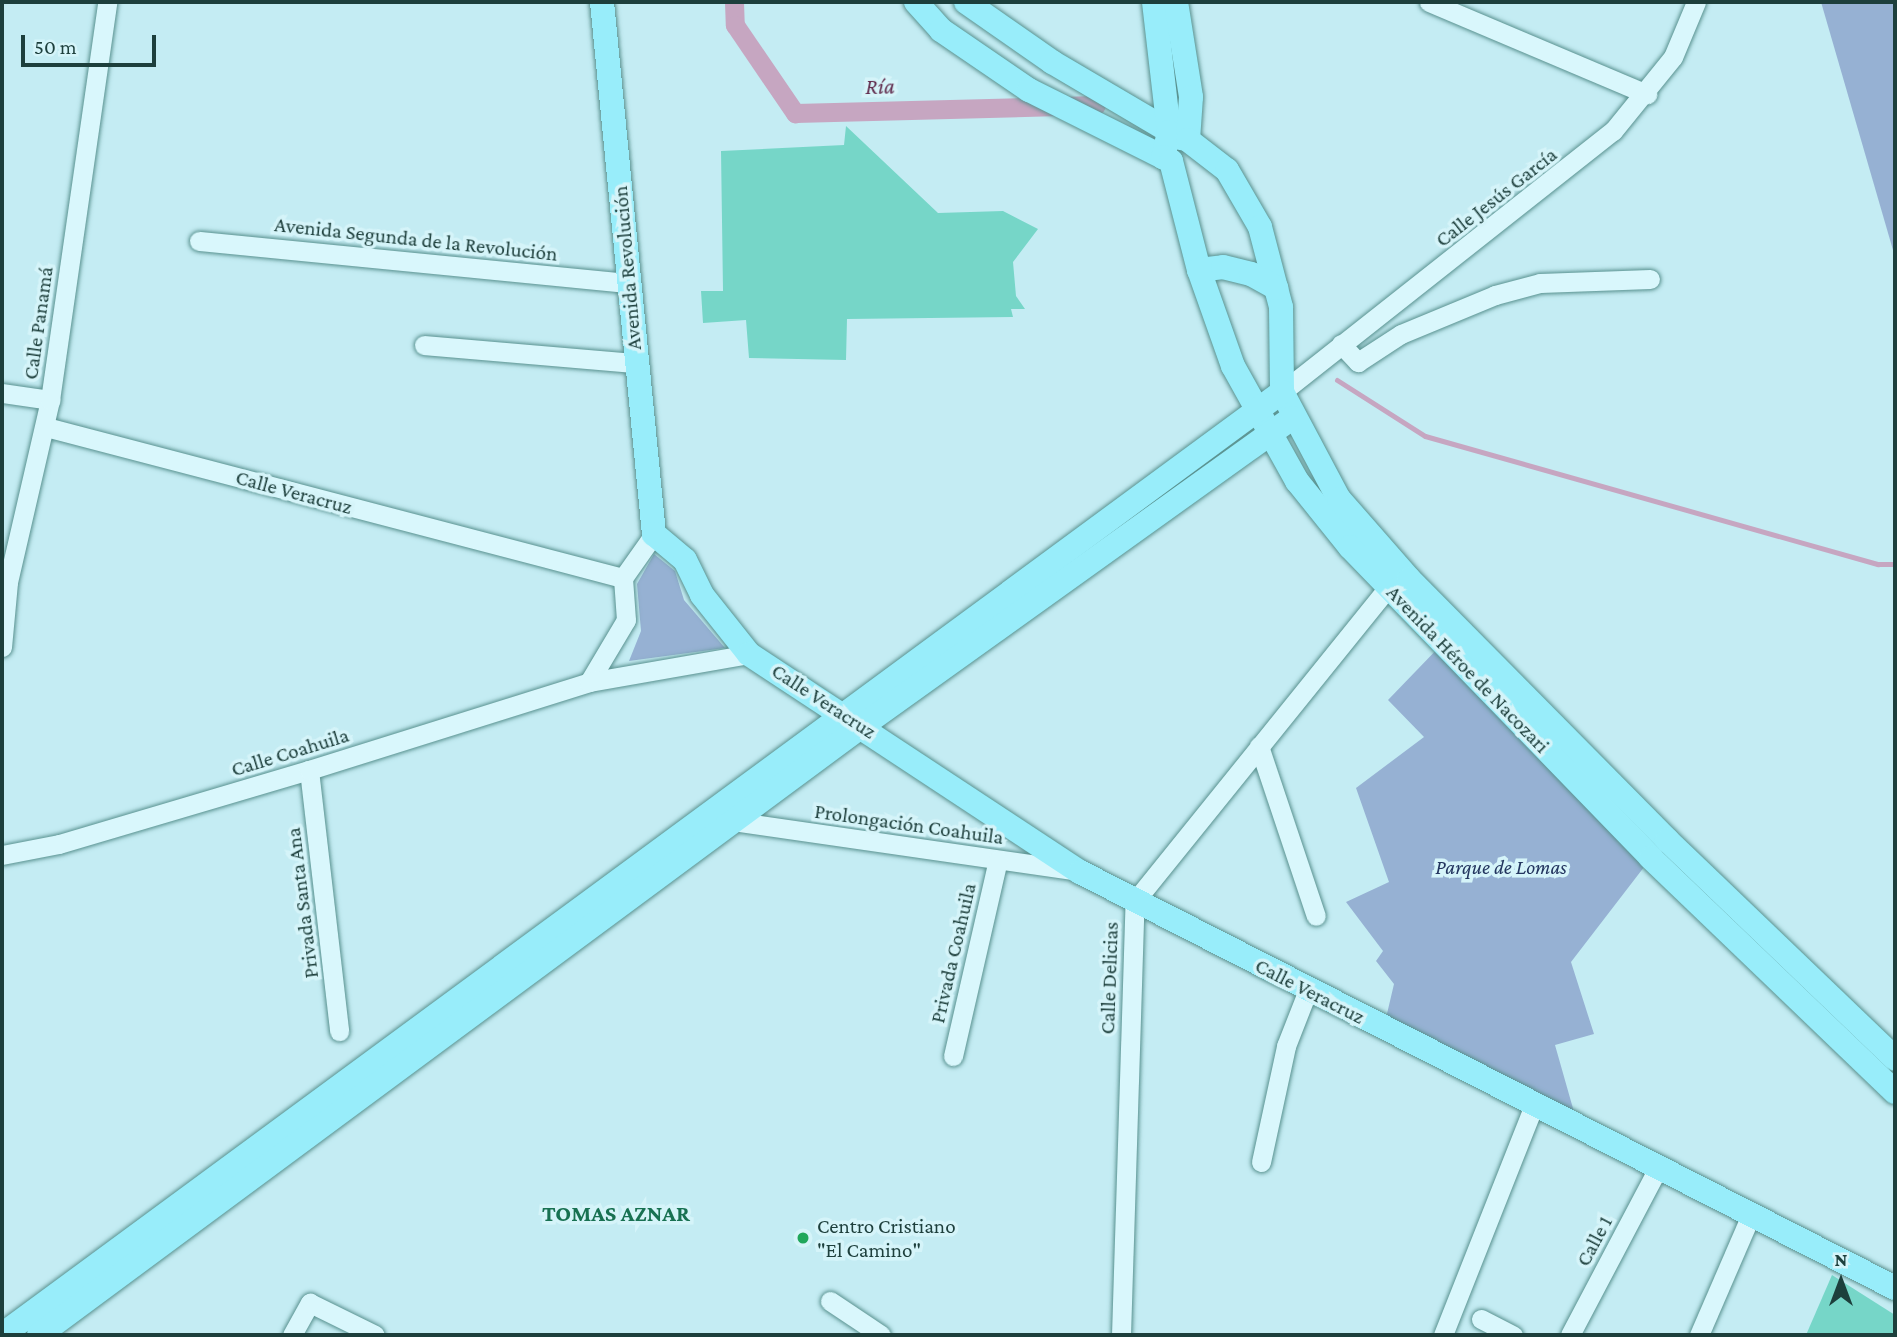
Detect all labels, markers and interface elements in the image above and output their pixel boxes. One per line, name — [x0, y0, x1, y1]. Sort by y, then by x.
scale bar — [24, 21, 159, 65]
text: 50 m — [34, 35, 77, 59]
water label: Ría — [865, 72, 895, 100]
street label: Calle Jesús García — [1430, 142, 1562, 252]
street label: Avenida Revolución — [607, 185, 647, 351]
street label: Avenida Segunda de la Revolución — [273, 212, 559, 266]
street label: Calle Panamá — [18, 265, 58, 381]
street label: Calle Veracruz — [233, 464, 355, 520]
street label: Avenida Héroe de Nacozari — [1381, 580, 1555, 758]
street label: Calle Veracruz — [767, 658, 881, 744]
street label: Calle Coahuila — [228, 722, 352, 782]
street label: Prolongación Coahuila — [813, 798, 1005, 850]
street label: Privada Santa Ana — [280, 826, 324, 980]
park label: Parque de Lomas — [1435, 854, 1567, 880]
street label: Privada Coahuila — [925, 880, 981, 1026]
street label: Calle Delicias — [1094, 921, 1124, 1035]
street label: Calle Veracruz — [1251, 953, 1369, 1029]
district label: TOMAS AZNAR — [542, 1199, 690, 1227]
street label: Calle 1 — [1570, 1212, 1618, 1270]
place label: Centro Cristiano "El Camino" — [817, 1213, 956, 1263]
marker: Centro Cristiano "El Camino" — [795, 1230, 811, 1246]
north arrow — [1806, 1246, 1876, 1316]
text: N — [1835, 1249, 1847, 1270]

